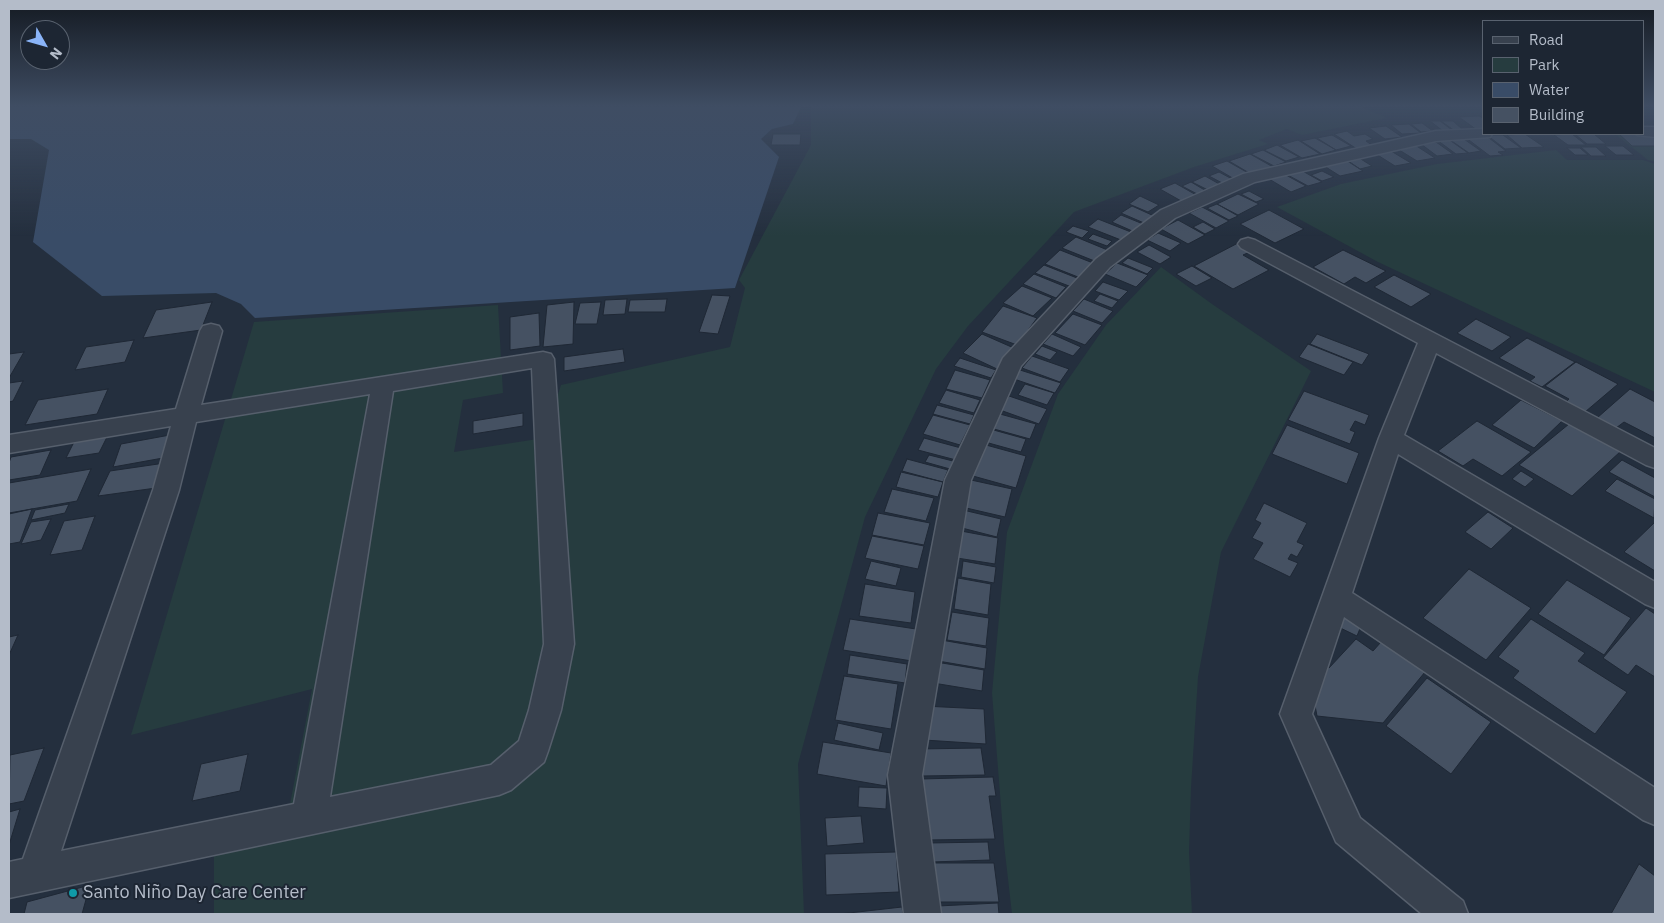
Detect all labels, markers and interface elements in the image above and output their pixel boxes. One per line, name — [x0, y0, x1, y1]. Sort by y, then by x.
north arrow — [20, 20, 70, 70]
legend — [1482, 20, 1644, 135]
text: Road — [1529, 30, 1564, 49]
text: N — [46, 44, 66, 63]
text: Park — [1529, 55, 1559, 74]
text: Water — [1529, 80, 1569, 99]
text: Building — [1529, 105, 1584, 124]
place label: Santo Niño Day Care Center — [83, 882, 306, 904]
marker: Santo Niño Day Care Center — [67, 887, 79, 899]

